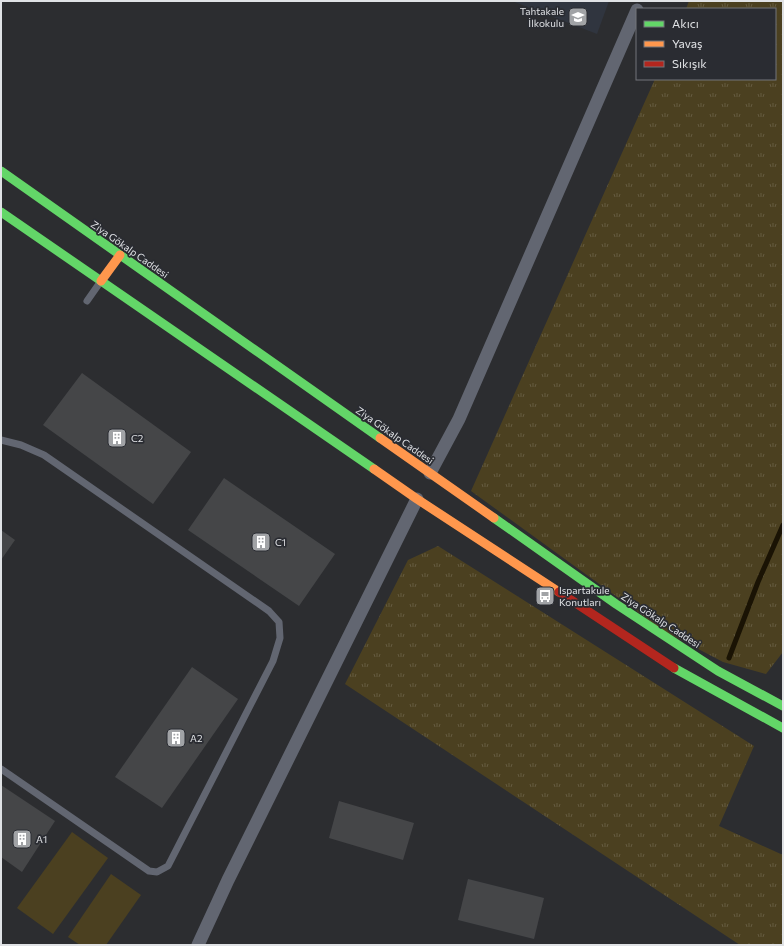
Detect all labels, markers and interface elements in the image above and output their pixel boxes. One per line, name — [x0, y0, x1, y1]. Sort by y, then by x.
place label: Tahtakale İlkokulu — [520, 5, 564, 29]
school or university icon: Tahtakale İlkokulu — [567, 6, 589, 28]
legend — [636, 8, 776, 80]
text: Akıcı — [672, 16, 699, 30]
text: Yavaş — [672, 36, 703, 50]
text: Sıkışık — [672, 56, 707, 70]
street label: Ziya Gökalp Caddesi — [89, 218, 171, 280]
street label: Ziya Gökalp Caddesi — [354, 404, 436, 466]
building icon: C2 — [106, 427, 128, 449]
place label: C2 — [131, 432, 144, 444]
building icon: C1 — [250, 531, 272, 553]
place label: C1 — [275, 536, 286, 548]
place label: Ispartakule Konutları — [559, 584, 610, 608]
bus stop icon: Ispartakule Konutları — [534, 585, 556, 607]
street label: Ziya Gökalp Caddesi — [619, 590, 703, 650]
building icon: A2 — [165, 727, 187, 749]
place label: A2 — [190, 732, 203, 744]
building icon: A1 — [11, 828, 33, 850]
place label: A1 — [36, 833, 47, 845]

